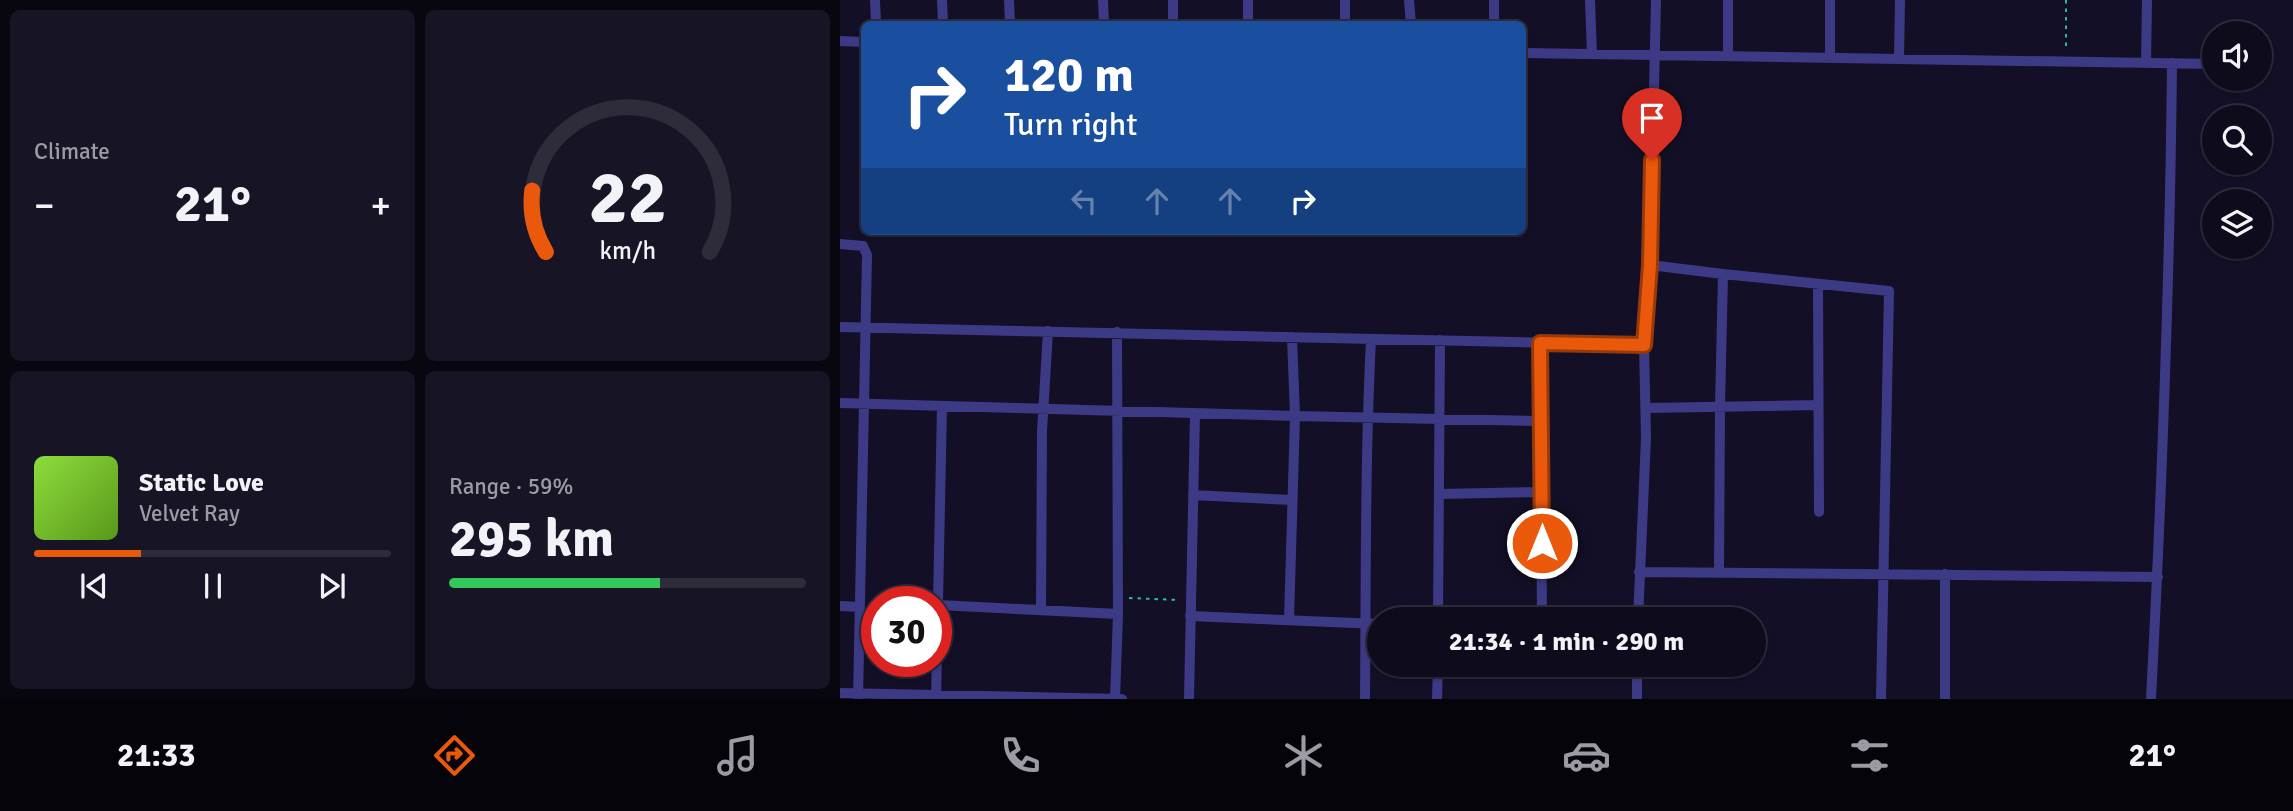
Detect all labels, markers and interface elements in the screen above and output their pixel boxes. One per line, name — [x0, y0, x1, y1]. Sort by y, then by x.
map controls — [2202, 21, 2272, 259]
button: sound — [2202, 21, 2272, 91]
text: 120 m — [1004, 45, 1134, 105]
icon: right — [889, 49, 980, 140]
pin — [1622, 88, 1682, 160]
icon: arrive — [1633, 99, 1671, 137]
text: Turn right — [1004, 105, 1137, 144]
button: search — [2202, 105, 2272, 175]
text: Climate — [34, 137, 110, 166]
text: 22 — [588, 154, 667, 243]
text: 21° — [174, 172, 251, 236]
text: − — [34, 182, 55, 229]
text: + — [370, 182, 391, 229]
icon: left — [1065, 182, 1103, 220]
icon: ahead — [1138, 182, 1176, 220]
icon: ahead — [1211, 182, 1249, 220]
icon: right — [1284, 182, 1322, 220]
button: layers — [2202, 189, 2272, 259]
text: km/h — [599, 234, 656, 265]
text: Static Love — [139, 467, 264, 499]
text: Range · 59% — [449, 472, 573, 501]
text: Velvet Ray — [139, 499, 240, 528]
position arrow — [1505, 506, 1579, 580]
text: 295 km — [449, 507, 614, 571]
icon: previous — [75, 567, 113, 605]
icon: pause — [194, 567, 232, 605]
icon: next — [313, 567, 351, 605]
speed limit sign: 30 — [861, 586, 952, 677]
text: 21:34 · 1 min · 290 m — [1449, 626, 1684, 658]
icon: directions — [430, 731, 479, 780]
icon: music — [713, 731, 762, 780]
icon: phone — [996, 731, 1045, 780]
icon: climate — [1279, 731, 1328, 780]
icon: car — [1562, 731, 1611, 780]
icon: filters — [1845, 731, 1894, 780]
text: 21:33 — [117, 736, 196, 775]
text: 21° — [2128, 736, 2176, 775]

